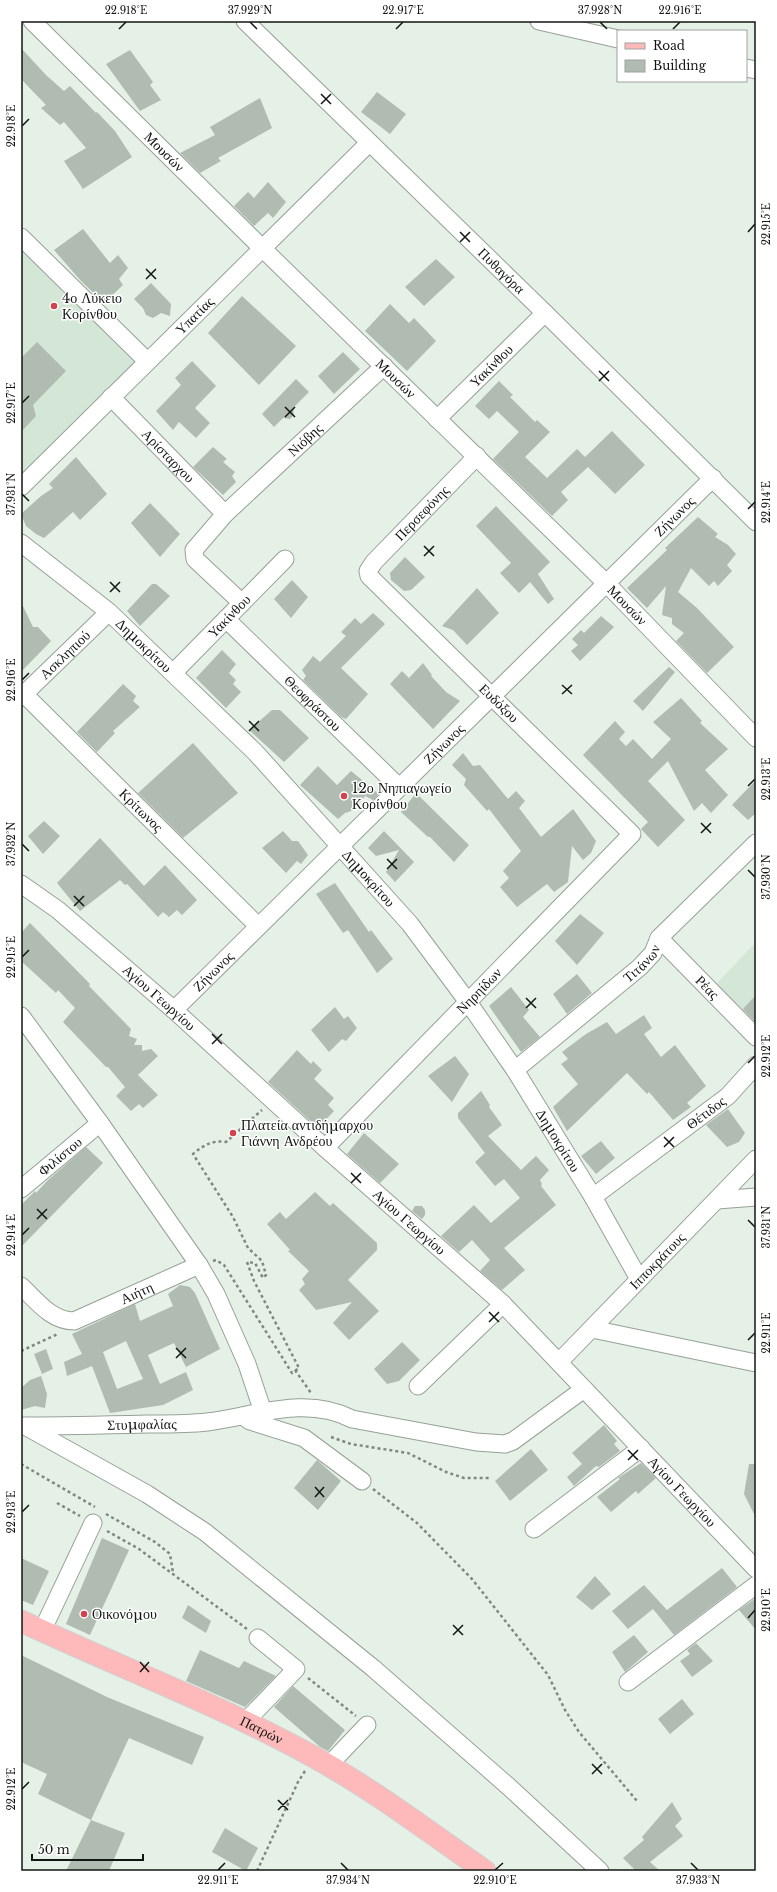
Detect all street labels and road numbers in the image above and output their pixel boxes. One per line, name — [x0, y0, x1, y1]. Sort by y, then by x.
street label: Μουσών — [140, 128, 188, 175]
street label: Πυθαγόρα — [474, 244, 529, 298]
street label: Υπατίας — [172, 292, 218, 338]
street label: Υακίνθου — [466, 340, 517, 391]
street label: Μουσών — [372, 355, 420, 402]
street label: Νιόβης — [284, 419, 326, 460]
street label: Αρίσταρχου — [138, 425, 199, 487]
street label: Περσεφόνης — [391, 481, 453, 545]
street label: Ζήνωνος — [650, 492, 699, 540]
street label: Μουσών — [604, 581, 651, 629]
street label: Υακίνθου — [204, 590, 254, 641]
street label: Δημοκρίτου — [112, 614, 176, 676]
street label: Ασκληπιού — [36, 626, 94, 683]
street label: Θεοφράστου — [281, 672, 345, 735]
street label: Ευδόξου — [475, 680, 523, 726]
street label: Ζήνωνος — [420, 719, 468, 768]
street label: Κρίτωνος — [115, 785, 167, 836]
street label: Δημοκρίτου — [338, 846, 399, 911]
street label: Τιτάνων — [619, 942, 664, 986]
street label: Ζήνωνος — [189, 947, 238, 995]
street label: Αγίου Γεωργίου — [119, 961, 199, 1034]
street label: Νηρηίδων — [452, 964, 505, 1018]
street label: Ρέας — [692, 971, 723, 1003]
street label: Θέτιδος — [683, 1092, 730, 1133]
street label: Δημοκρίτου — [532, 1105, 584, 1175]
street label: Φιλίστου — [35, 1133, 86, 1180]
street label: Αγίου Γεωργίου — [369, 1185, 450, 1259]
street label: Ιπποκράτους — [626, 1228, 689, 1293]
street label: Αιήτη — [117, 1278, 156, 1308]
street label: Στυμφαλίας — [107, 1415, 177, 1434]
street label: Αγίου Γεωργίου — [644, 1452, 720, 1531]
street label: Πατρών — [237, 1712, 286, 1748]

